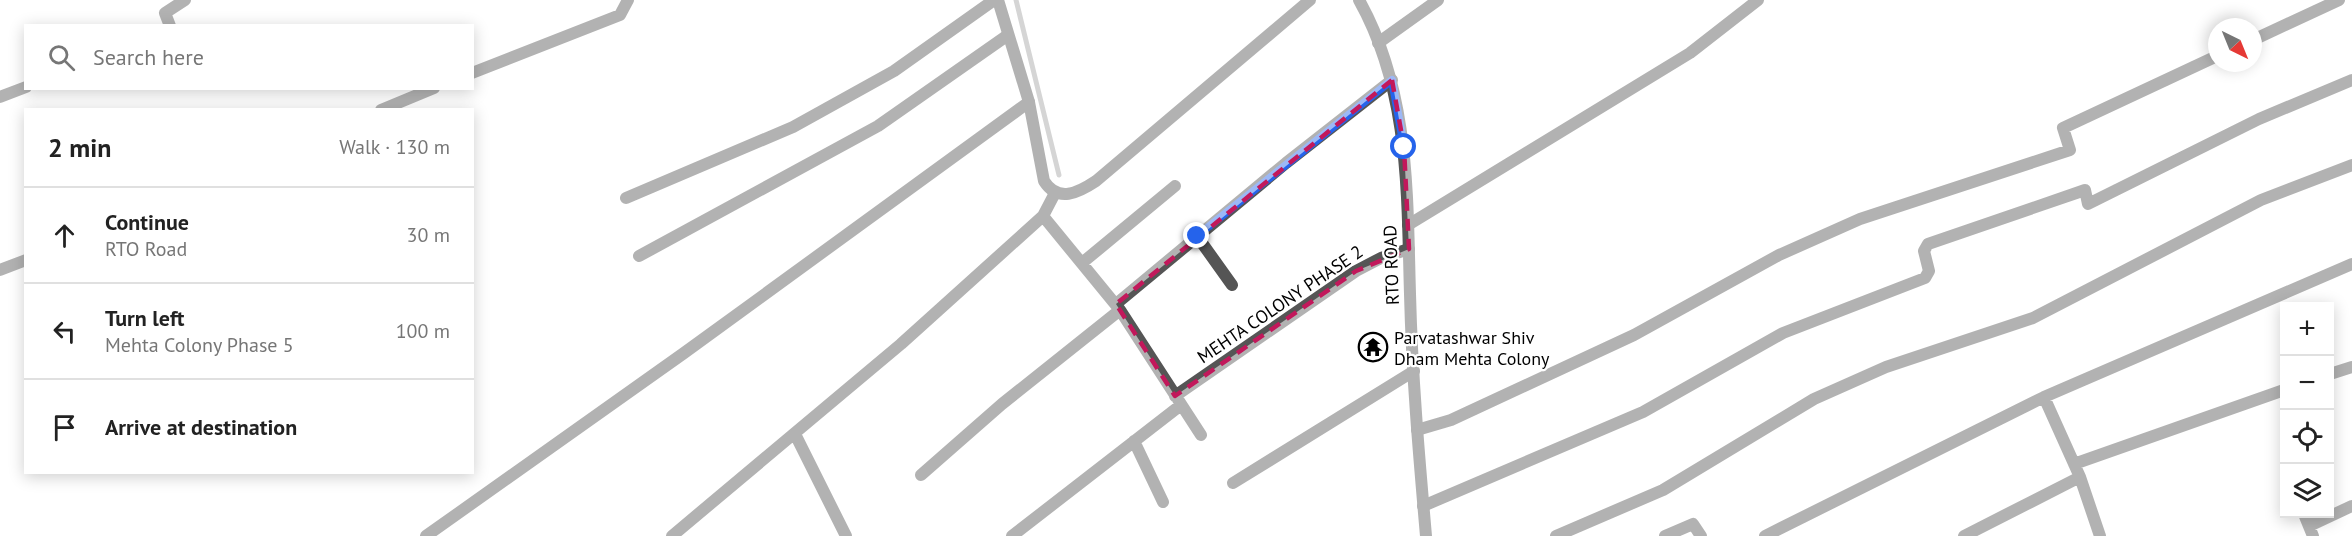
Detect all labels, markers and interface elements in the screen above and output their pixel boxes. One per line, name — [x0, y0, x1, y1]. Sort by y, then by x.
north arrow — [2208, 18, 2262, 72]
search box — [24, 24, 474, 90]
icon: search — [45, 41, 78, 74]
text: Search here — [93, 43, 204, 71]
text: 2 min — [48, 131, 111, 164]
route start — [1390, 133, 1416, 159]
text: Walk · 130 m — [339, 134, 450, 160]
text: Continue — [105, 208, 189, 236]
icon: ahead — [48, 219, 81, 252]
text: 30 m — [407, 222, 450, 248]
route end — [1183, 222, 1209, 248]
street label: RTO ROAD — [1378, 225, 1404, 305]
text: RTO Road — [105, 236, 187, 262]
street label: MEHTA COLONY PHASE 2 — [1193, 240, 1367, 368]
map controls — [2280, 302, 2334, 518]
button: + — [2280, 302, 2334, 356]
text: Turn left — [105, 304, 185, 332]
icon: left — [48, 315, 81, 348]
text: 100 m — [396, 318, 450, 344]
place label: Parvatashwar Shiv Dham Mehta Colony — [1394, 326, 1550, 370]
temple icon: Parvatashwar Shiv Dham Mehta Colony — [1357, 331, 1389, 363]
text: Mehta Colony Phase 5 — [105, 332, 294, 358]
button: − — [2280, 356, 2334, 410]
button: locate — [2280, 410, 2334, 464]
icon: arrive — [48, 411, 81, 444]
text: Arrive at destination — [105, 413, 297, 441]
button: layers — [2280, 464, 2334, 518]

